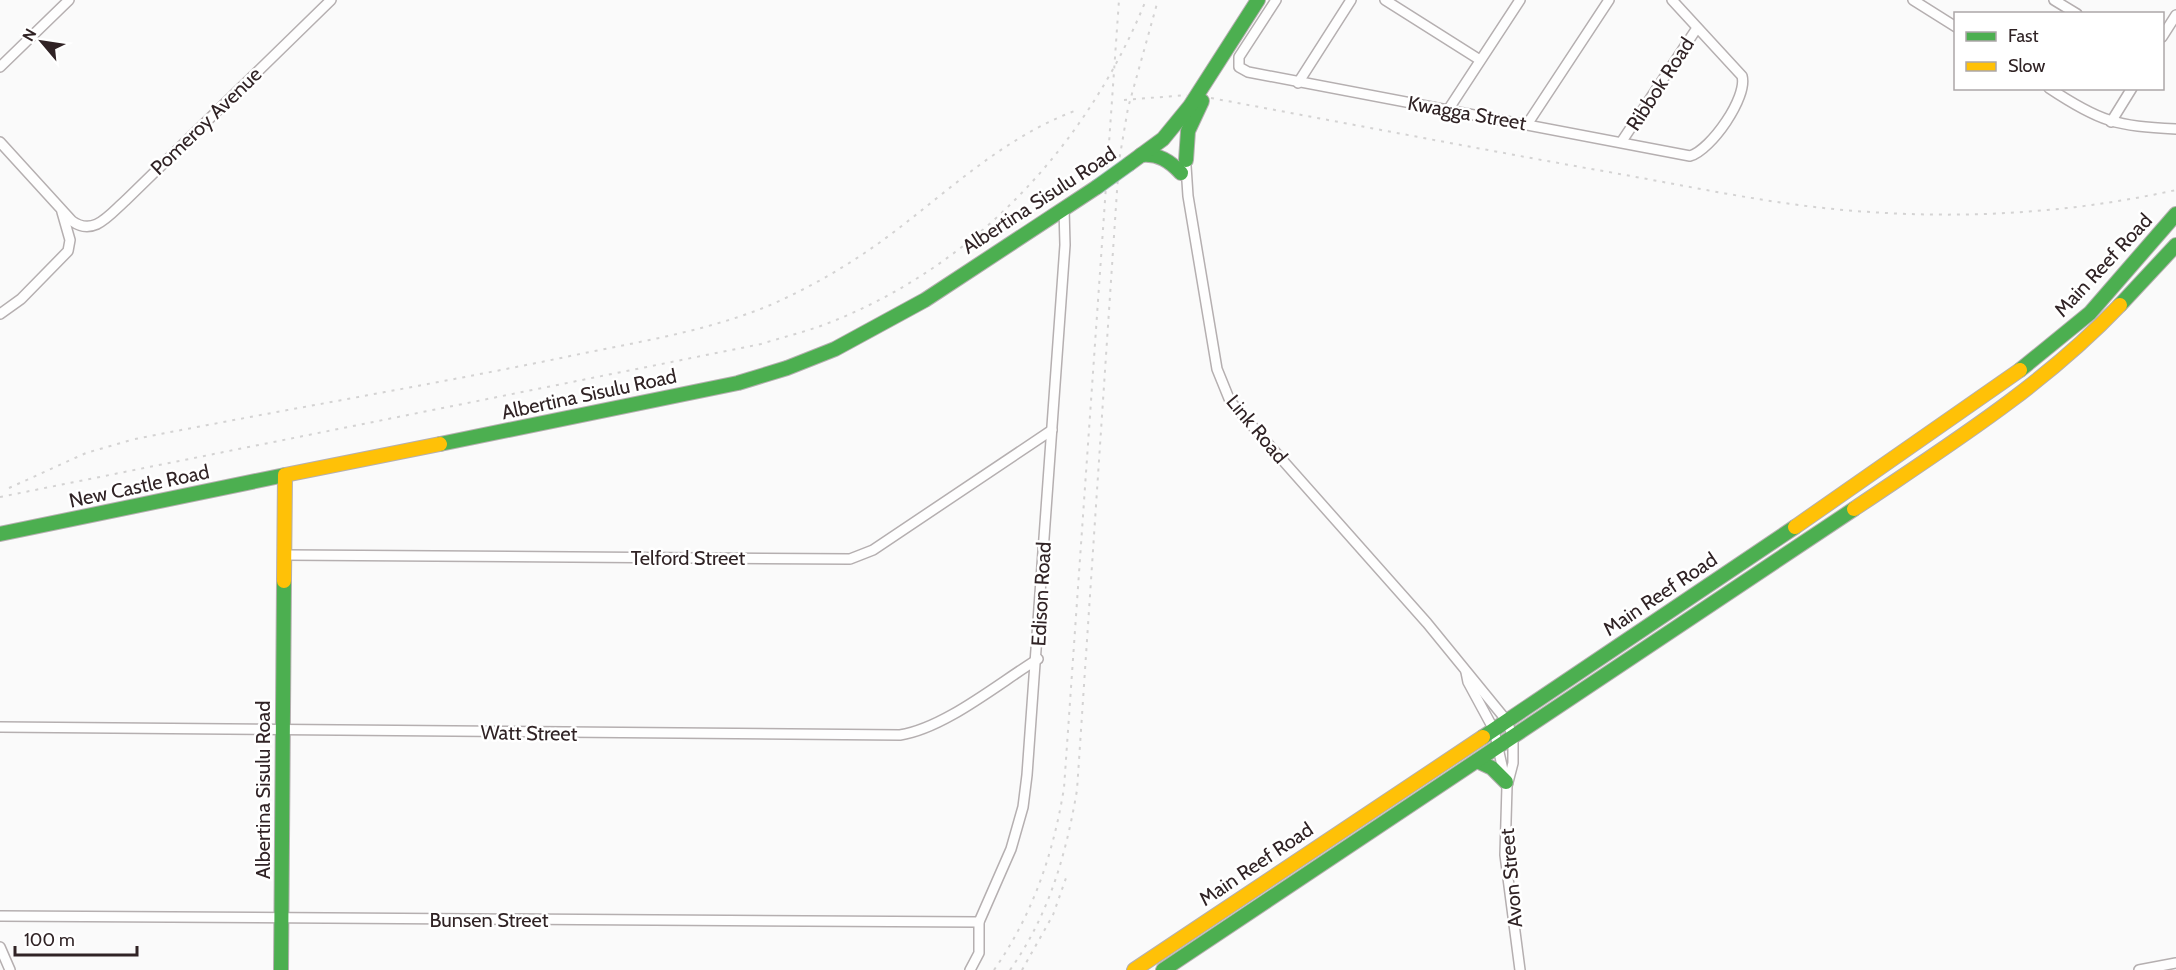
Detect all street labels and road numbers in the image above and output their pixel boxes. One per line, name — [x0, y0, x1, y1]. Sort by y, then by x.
street label: Ribbok Road — [1621, 33, 1699, 135]
street label: Pomeroy Avenue — [146, 62, 266, 180]
street label: Kwagga Street — [1406, 91, 1528, 135]
street label: Albertina Sisulu Road — [958, 141, 1120, 259]
street label: Main Reef Road — [2049, 208, 2157, 322]
street label: Albertina Sisulu Road — [499, 364, 679, 424]
street label: Link Road — [1221, 390, 1293, 468]
street label: New Castle Road — [67, 459, 211, 513]
street label: Edison Road — [1026, 541, 1056, 647]
street label: Telford Street — [631, 546, 746, 570]
street label: Main Reef Road — [1598, 547, 1722, 641]
street label: Albertina Sisulu Road — [251, 701, 275, 879]
street label: Watt Street — [480, 720, 578, 746]
street label: Main Reef Road — [1194, 817, 1318, 911]
street label: Avon Street — [1495, 827, 1527, 929]
street label: Bunsen Street — [429, 908, 549, 932]

